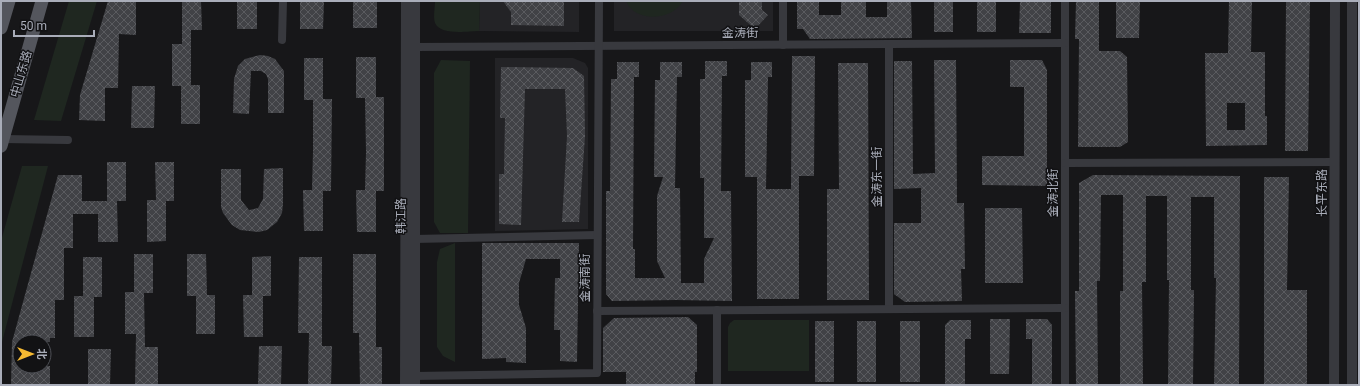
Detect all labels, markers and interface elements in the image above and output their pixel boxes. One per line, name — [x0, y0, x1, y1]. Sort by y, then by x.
scale bar — [14, 12, 94, 38]
text: 50 m — [20, 19, 47, 33]
street label: 金涛街 — [722, 26, 758, 40]
street label: 中山东路 — [8, 49, 34, 99]
street label: 金涛东一街 — [870, 147, 884, 207]
street label: 金涛北街 — [1046, 169, 1060, 217]
street label: 长平东路 — [1315, 169, 1329, 217]
street label: 韩江路 — [394, 198, 408, 234]
street label: 金涛南街 — [578, 254, 592, 302]
north arrow — [12, 334, 52, 374]
text: 北 — [35, 349, 48, 360]

